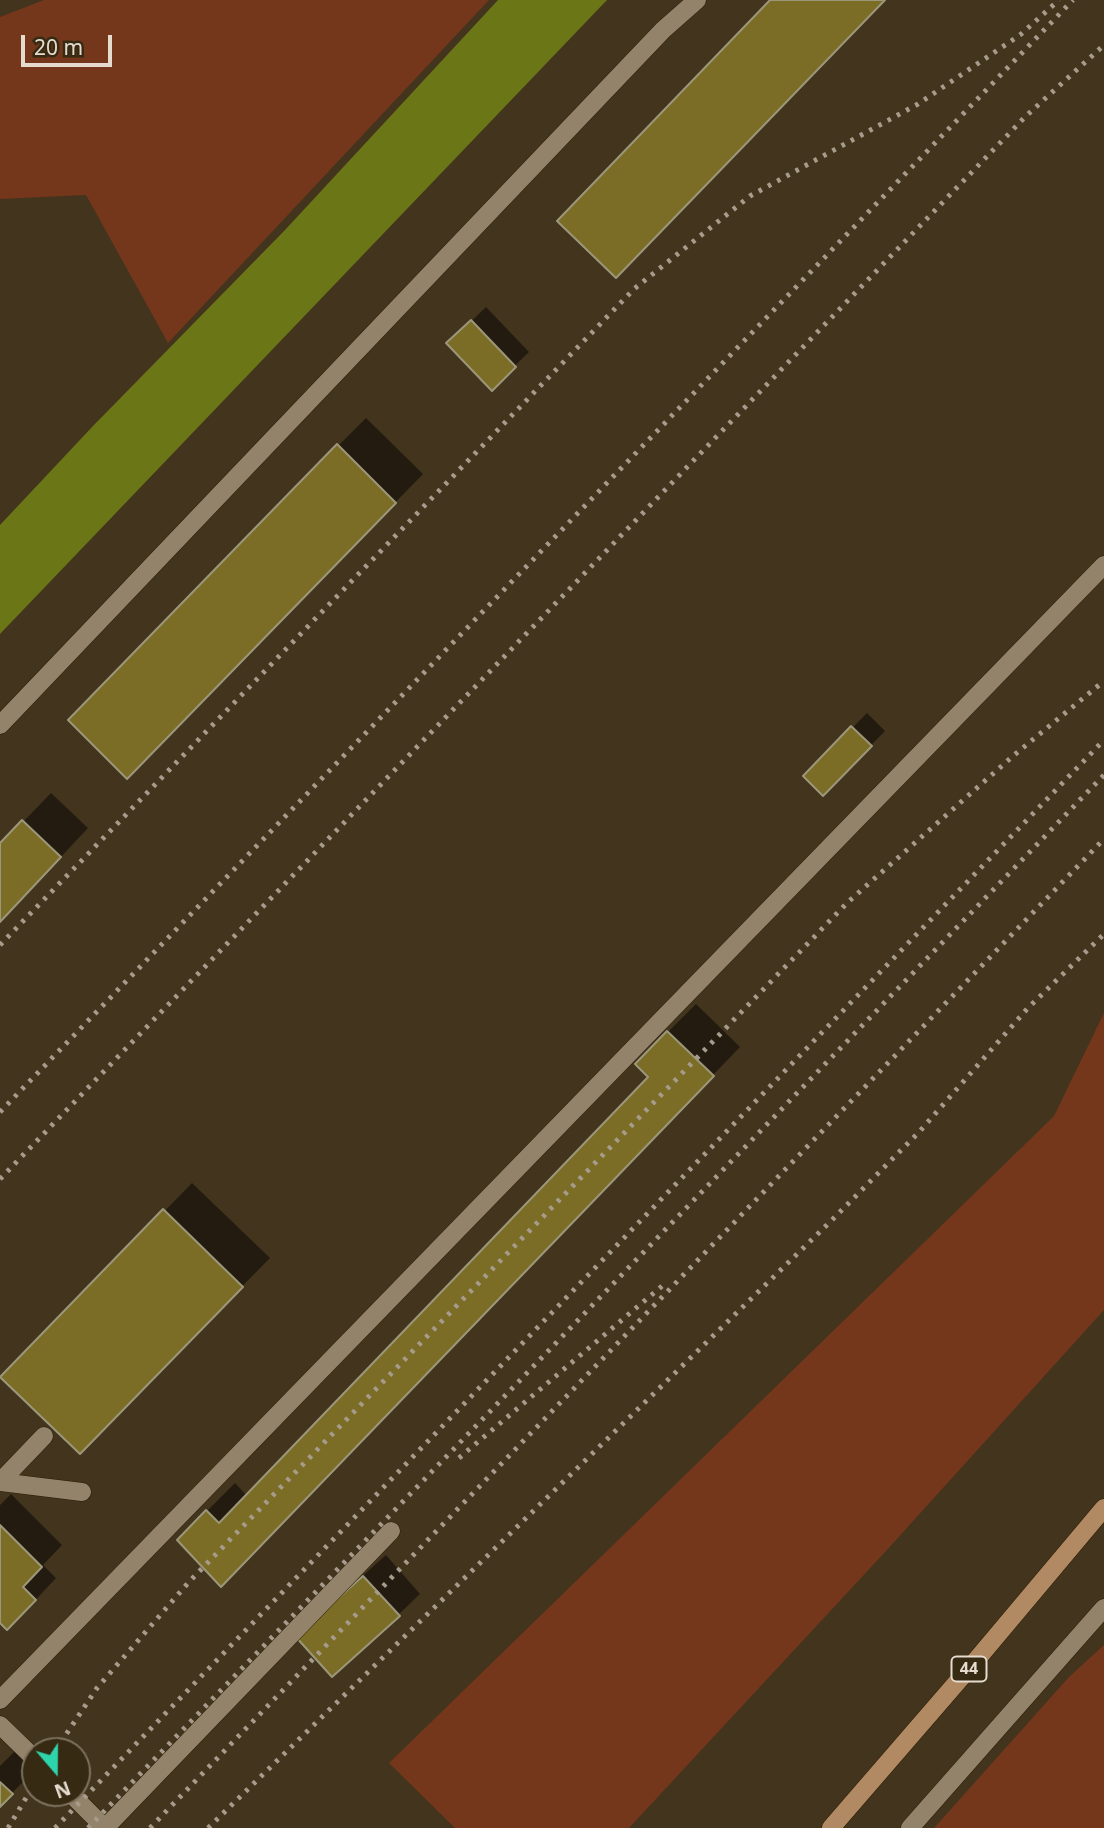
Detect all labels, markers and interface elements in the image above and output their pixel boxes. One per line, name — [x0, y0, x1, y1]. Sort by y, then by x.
scale bar — [24, 21, 116, 65]
text: 20 m — [34, 33, 83, 61]
road number: 44 — [951, 1656, 986, 1681]
north arrow — [21, 1737, 91, 1807]
text: N — [51, 1775, 74, 1805]

